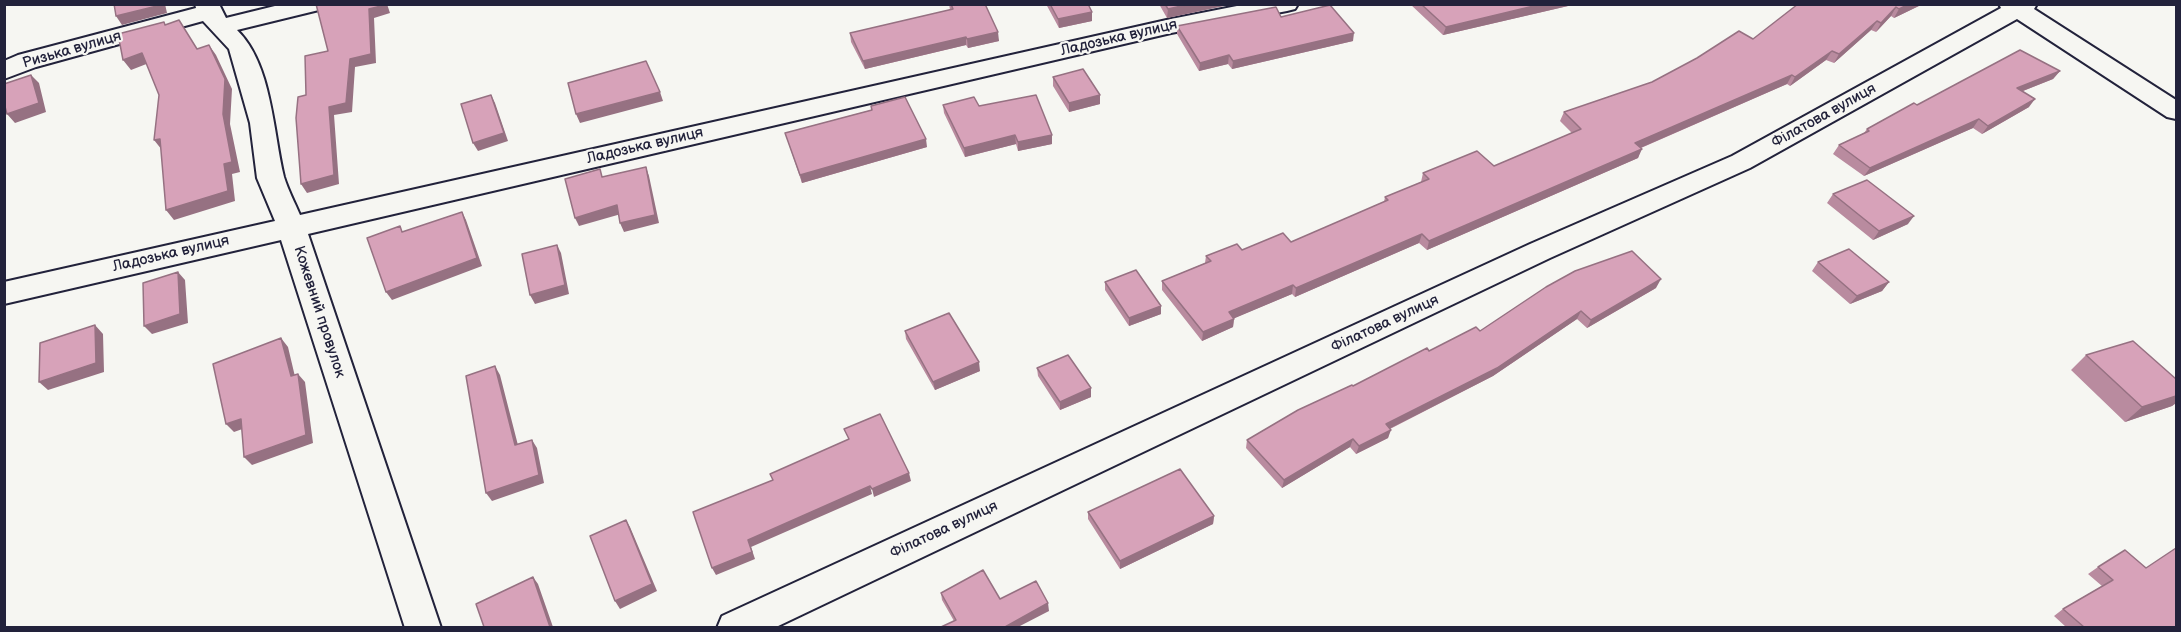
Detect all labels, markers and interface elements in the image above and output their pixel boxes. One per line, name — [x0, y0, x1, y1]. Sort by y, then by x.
street label: Ладозька вулиця — [1059, 16, 1179, 60]
street label: Ризька вулиця — [21, 27, 123, 73]
street label: Філатова вулиця — [1769, 80, 1879, 152]
street label: Ладозька вулиця — [585, 124, 705, 168]
street label: Ладозька вулиця — [111, 232, 231, 276]
street label: Кожевний провулок — [289, 244, 349, 380]
street label: Філатова вулиця — [1328, 291, 1442, 357]
street label: Філатова вулиця — [887, 497, 1001, 563]

